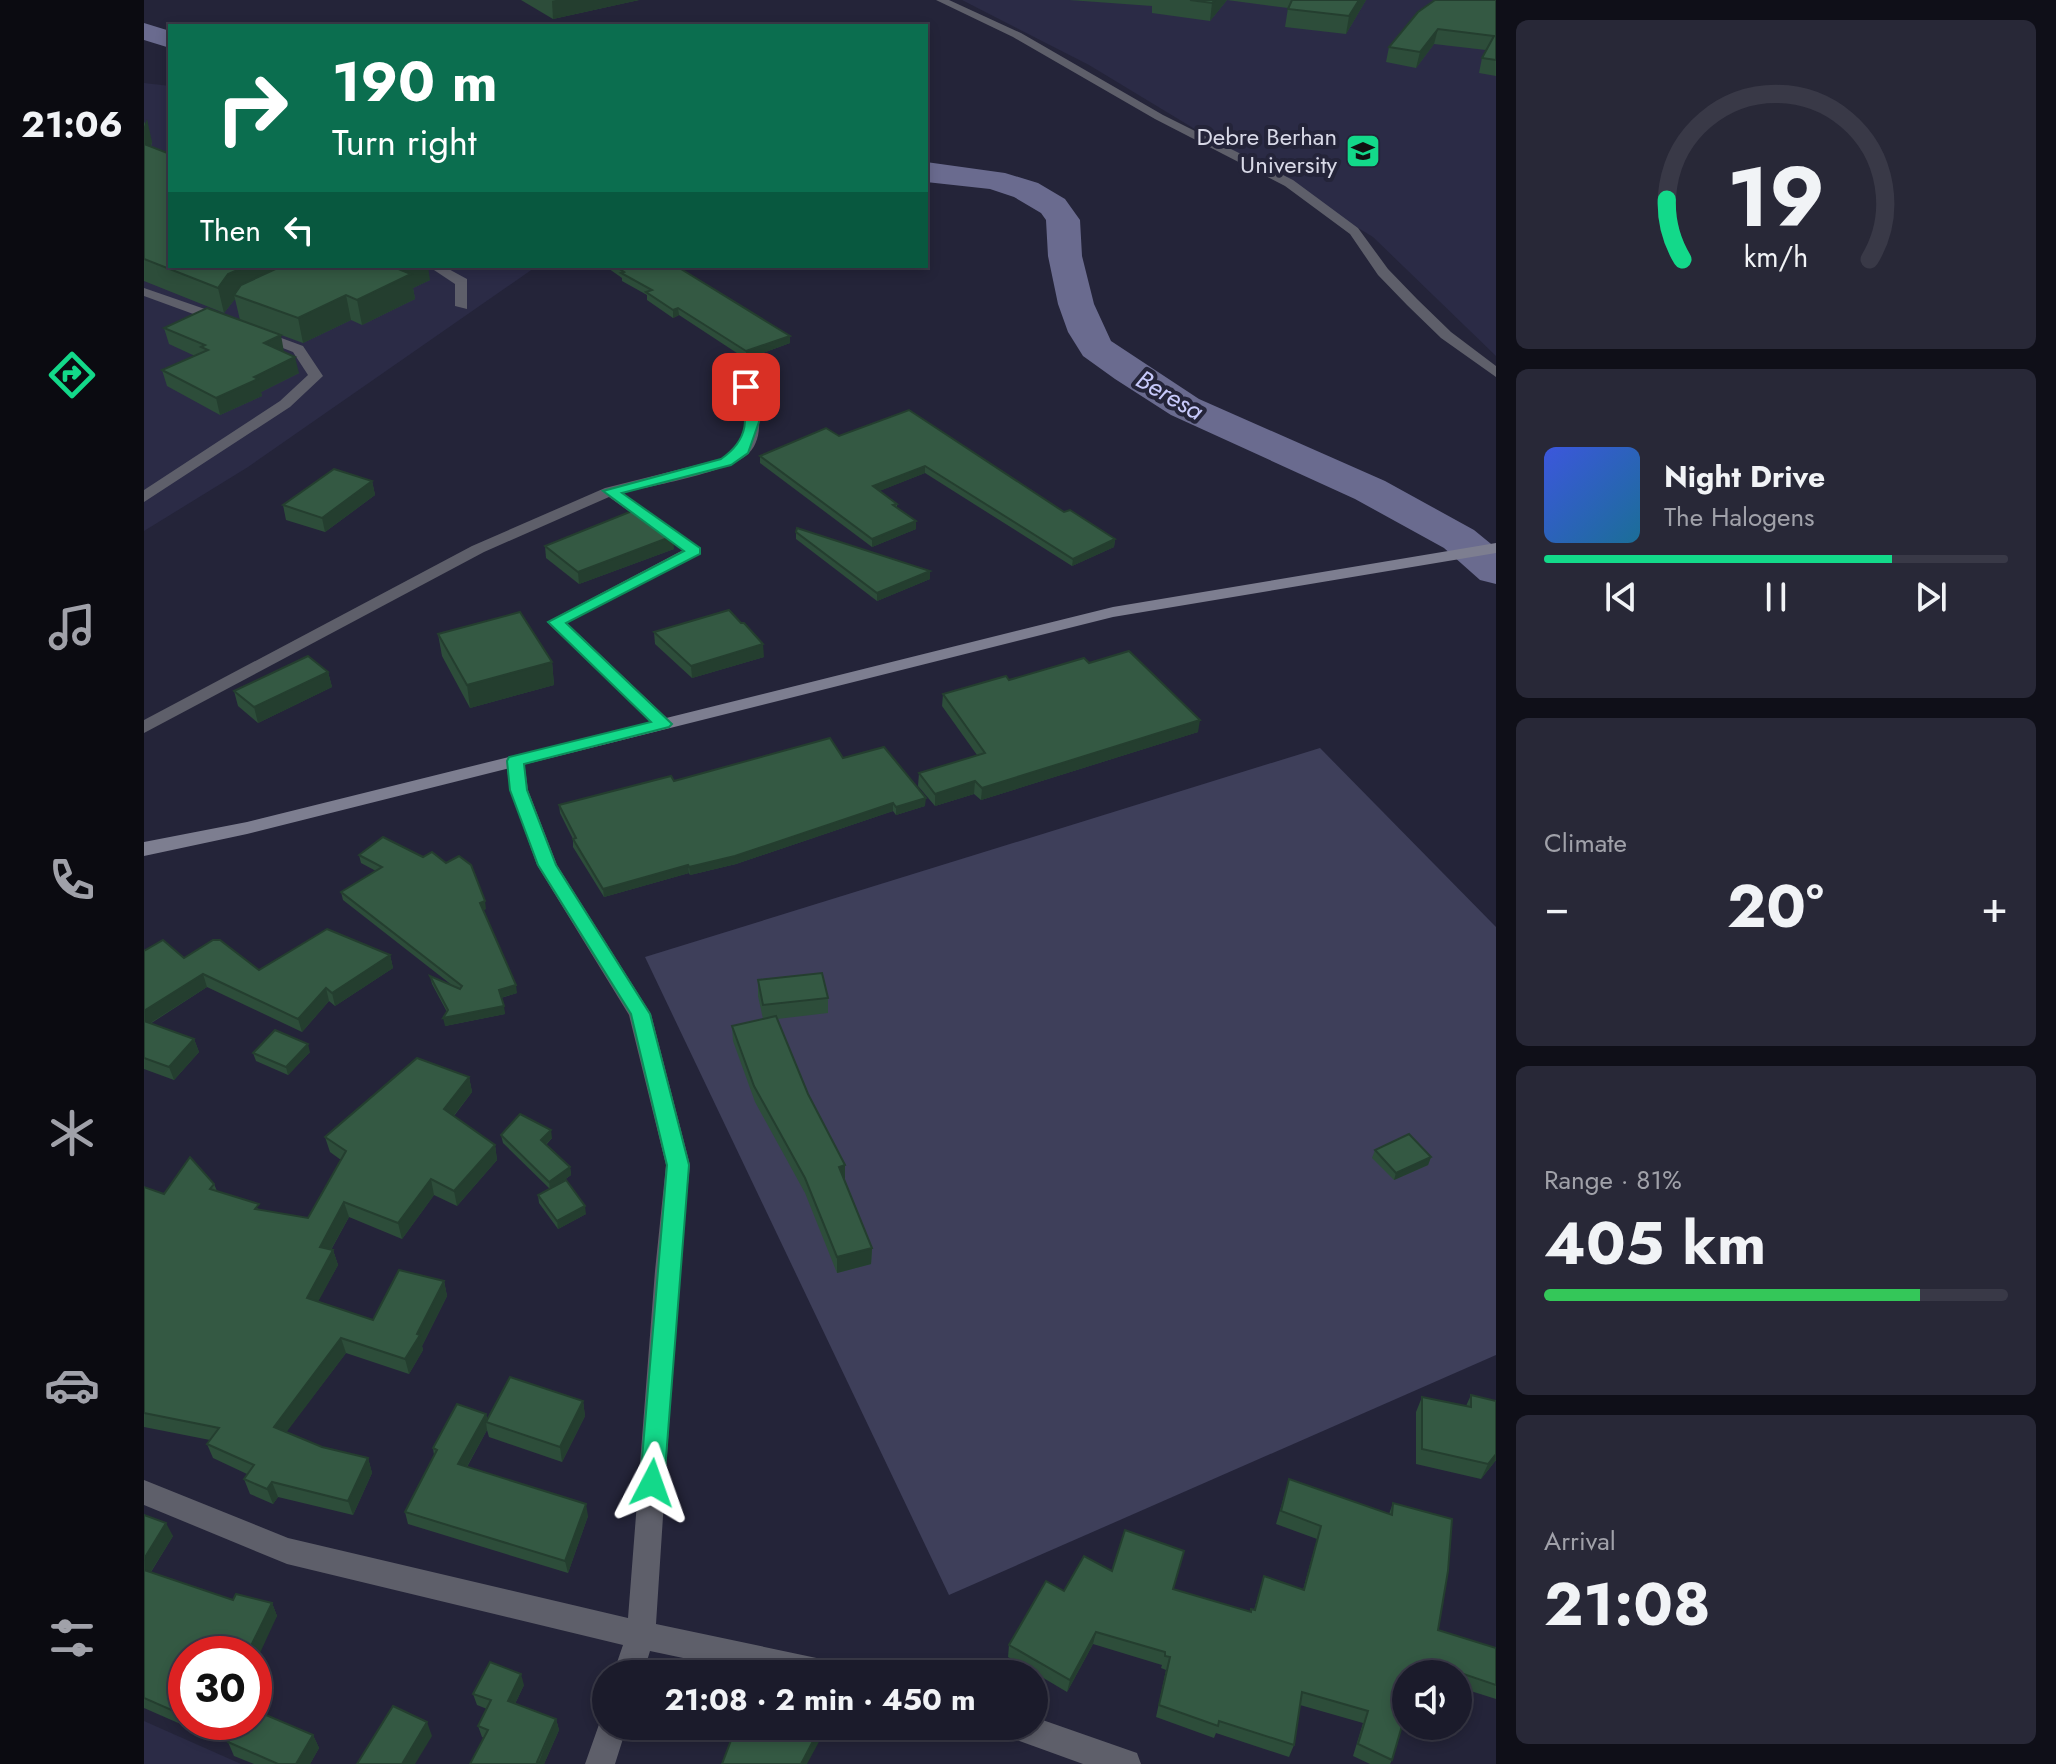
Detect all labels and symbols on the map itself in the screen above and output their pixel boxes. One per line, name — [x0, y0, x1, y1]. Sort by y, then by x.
place label: Debre Berhan University — [1196, 119, 1337, 182]
school or university icon: Debre Berhan University — [1344, 132, 1382, 170]
pin — [712, 353, 780, 421]
water label: Beresa — [1129, 360, 1212, 430]
position arrow — [610, 1441, 694, 1525]
speed limit sign: 30 — [168, 1636, 272, 1740]

